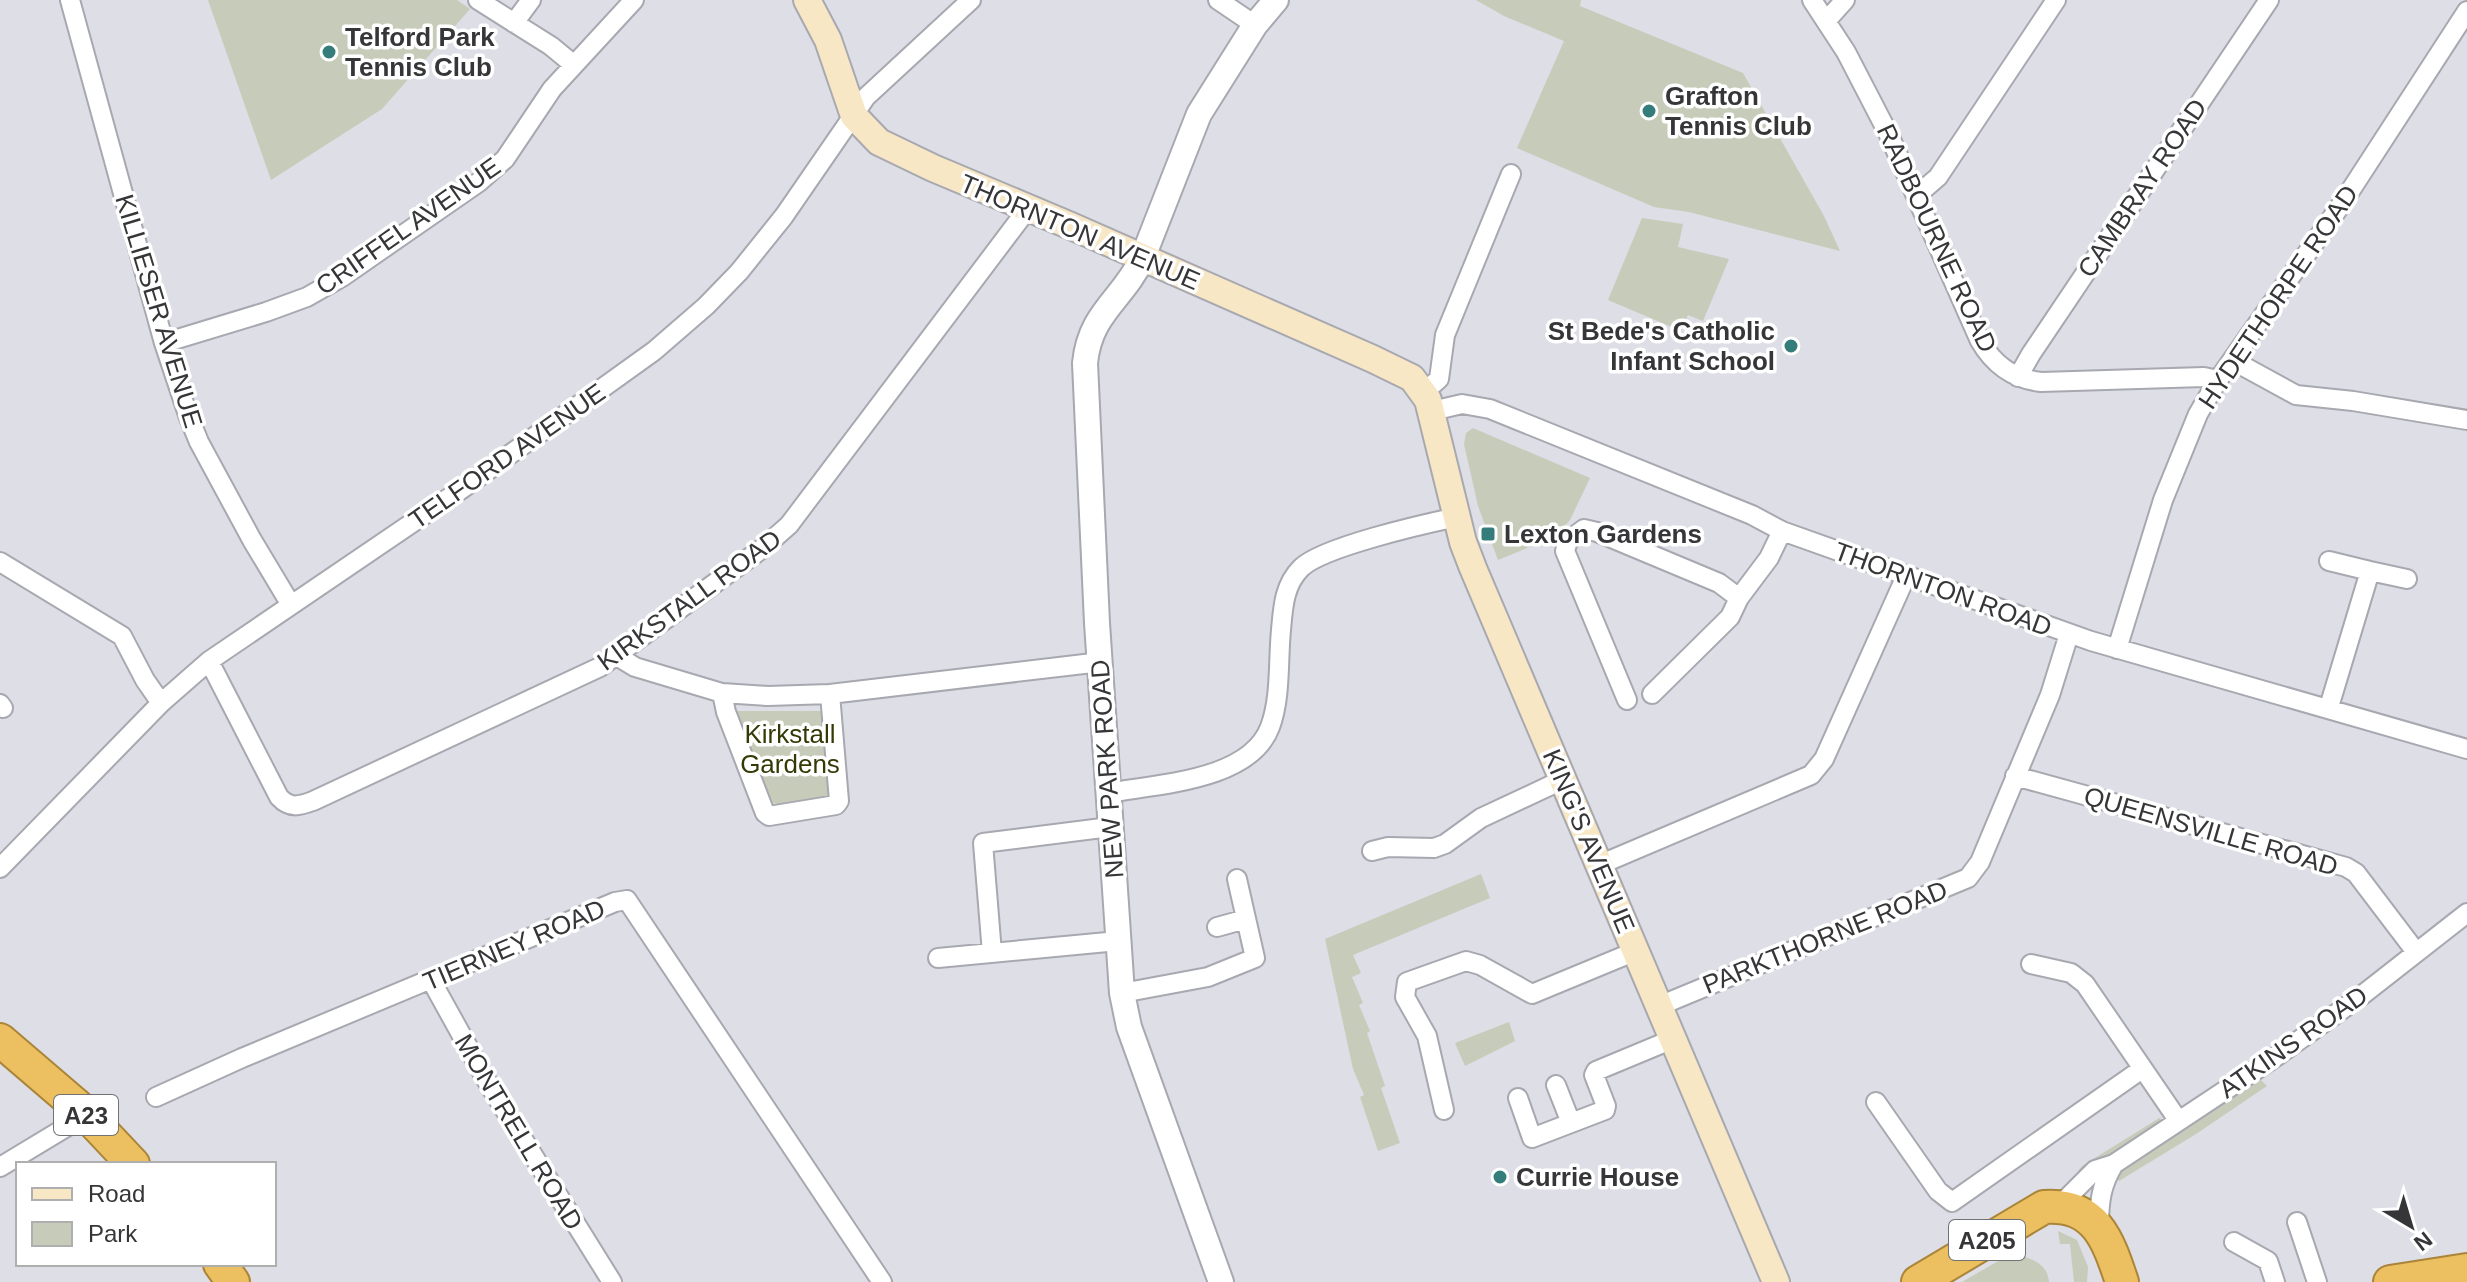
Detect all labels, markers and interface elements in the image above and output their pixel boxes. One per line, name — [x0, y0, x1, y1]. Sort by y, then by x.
place label: Telford Park Tennis Club — [345, 22, 495, 82]
marker: Telford Park Tennis Club — [320, 43, 338, 61]
place label: Grafton Tennis Club — [1665, 81, 1812, 141]
street label: CAMBRAY ROAD — [2071, 93, 2213, 283]
marker: Grafton Tennis Club — [1640, 102, 1658, 120]
street label: RADBOURNE ROAD — [1871, 119, 2003, 357]
street label: CRIFFEL AVENUE — [310, 151, 506, 301]
street label: THORNTON AVENUE — [956, 168, 1204, 296]
street label: HYDETHORPE ROAD — [2192, 180, 2364, 414]
street label: KILLIESER AVENUE — [109, 191, 209, 431]
place label: St Bede's Catholic Infant School — [1548, 316, 1775, 376]
marker: St Bede's Catholic Infant School — [1782, 337, 1800, 355]
street label: TELFORD AVENUE — [403, 377, 611, 535]
place label: Lexton Gardens — [1504, 519, 1702, 549]
street label: KIRKSTALL ROAD — [591, 523, 787, 677]
marker: Lexton Gardens — [1479, 525, 1497, 543]
street label: THORNTON ROAD — [1830, 536, 2056, 642]
street label: NEW PARK ROAD — [1084, 659, 1130, 879]
park label: Kirkstall Gardens — [740, 719, 840, 779]
street label: KING'S AVENUE — [1537, 745, 1641, 937]
street label: QUEENSVILLE ROAD — [2080, 780, 2342, 882]
street label: PARKTHORNE ROAD — [1698, 874, 1952, 1000]
street label: TIERNEY ROAD — [419, 893, 609, 997]
street label: ATKINS ROAD — [2213, 980, 2373, 1104]
street label: MONTRELL ROAD — [449, 1029, 589, 1235]
road number: A23 — [54, 1095, 118, 1135]
legend — [16, 1162, 276, 1266]
place label: Currie House — [1516, 1162, 1679, 1192]
marker: Currie House — [1491, 1168, 1509, 1186]
text: Road — [88, 1180, 145, 1207]
north arrow — [2371, 1186, 2451, 1266]
text: Park — [88, 1220, 138, 1247]
road number: A205 — [1949, 1220, 2025, 1260]
text: N — [2409, 1227, 2437, 1256]

